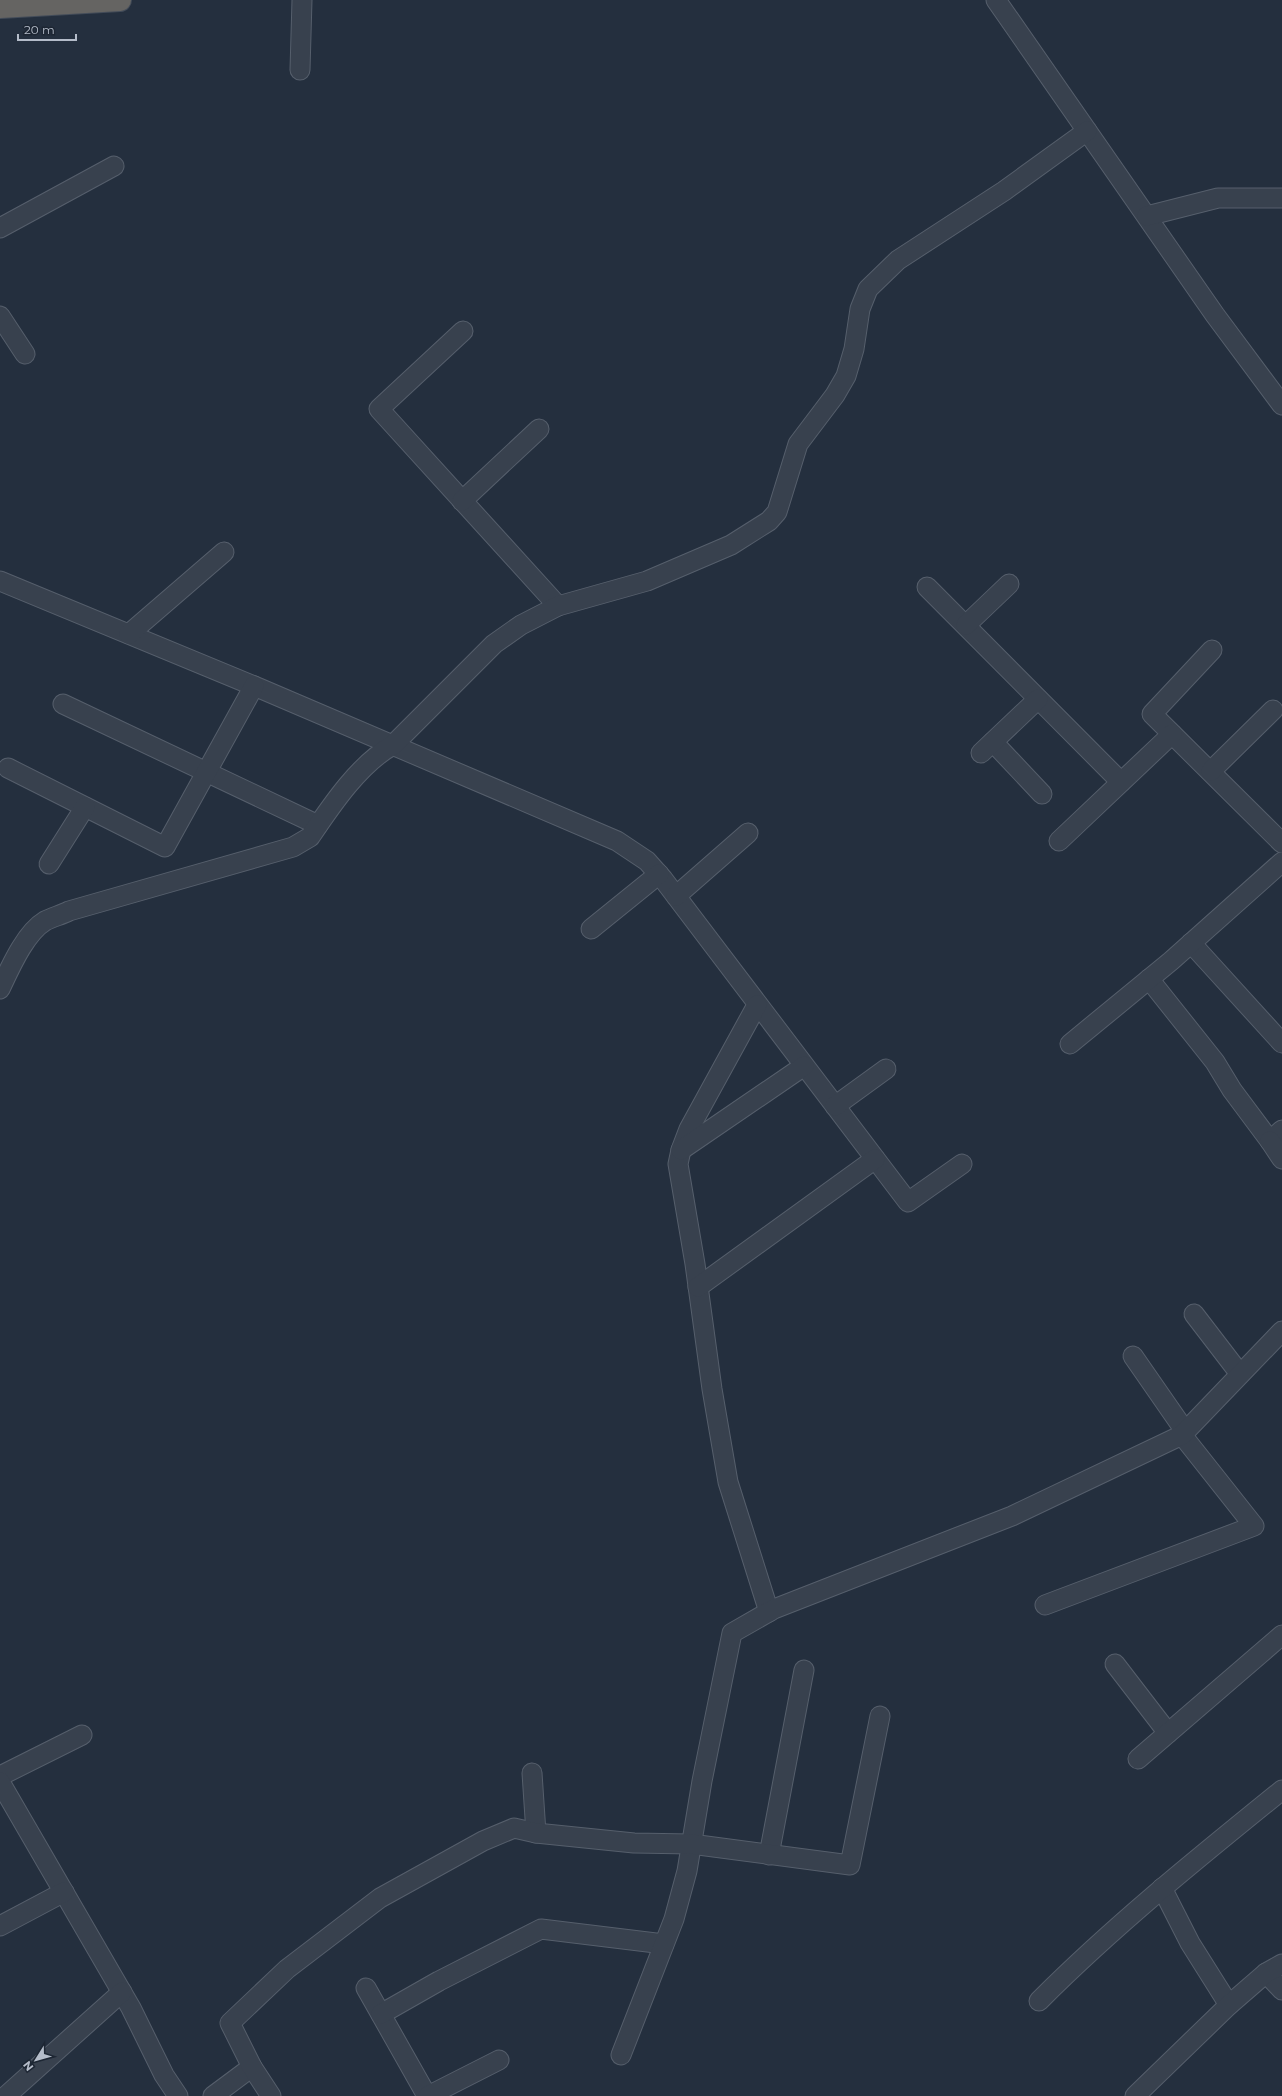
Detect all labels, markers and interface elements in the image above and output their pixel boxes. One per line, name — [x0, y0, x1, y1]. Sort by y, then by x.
scale bar — [18, 16, 76, 42]
text: 20 m — [24, 22, 55, 37]
north arrow — [16, 2040, 56, 2080]
text: N — [20, 2058, 36, 2074]

